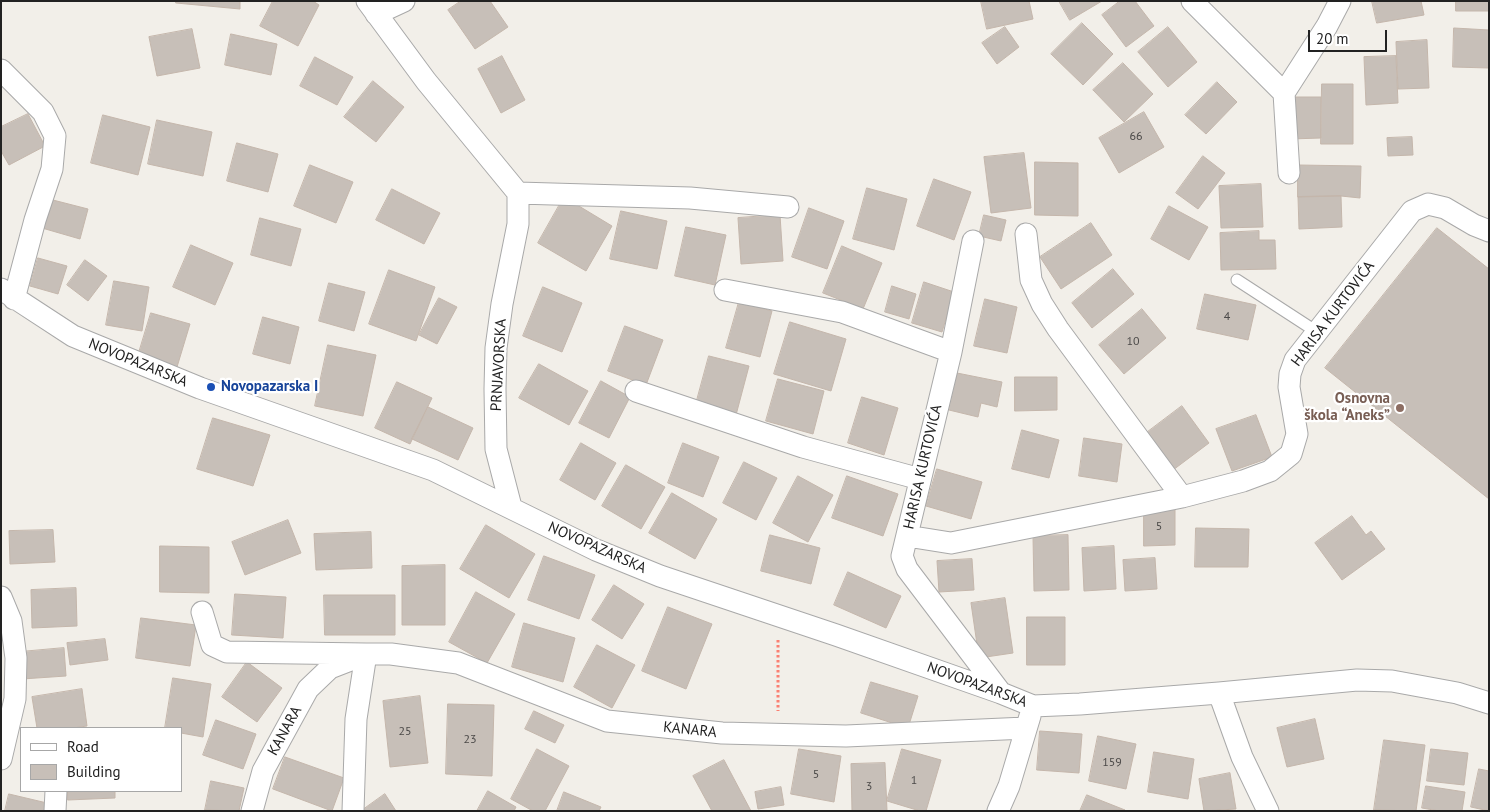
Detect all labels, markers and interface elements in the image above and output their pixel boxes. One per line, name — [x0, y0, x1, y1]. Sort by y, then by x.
scale bar — [1310, 20, 1389, 52]
text: 20 m — [1316, 29, 1349, 48]
house number: 66 — [1129, 130, 1143, 144]
street label: HARISA KURTOVIĆA — [1288, 258, 1378, 370]
house number: 4 — [1224, 310, 1230, 324]
street label: PRNJAVORSKA — [488, 318, 510, 412]
street label: NOVOPAZARSKA — [86, 335, 190, 391]
house number: 10 — [1126, 335, 1140, 349]
place label: Novopazarska I — [221, 378, 318, 396]
marker: Novopazarska I — [205, 381, 217, 393]
place label: Osnovna škola “Aneks” — [1304, 390, 1390, 425]
marker: Osnovna škola “Aneks” — [1394, 402, 1406, 414]
street label: HARISA KURTOVIĆA — [900, 403, 946, 531]
street label: NOVOPAZARSKA — [545, 518, 649, 578]
house number: 5 — [1156, 520, 1162, 534]
street label: NOVOPAZARSKA — [924, 659, 1030, 711]
street label: KANARA — [264, 703, 306, 759]
street label: KANARA — [662, 718, 718, 742]
house number: 25 — [398, 725, 412, 739]
legend — [20, 727, 182, 792]
house number: 23 — [463, 733, 477, 747]
text: Road — [67, 737, 99, 756]
house number: 159 — [1102, 756, 1122, 770]
text: Building — [67, 762, 121, 781]
house number: 5 — [813, 768, 819, 782]
house number: 1 — [911, 774, 917, 788]
house number: 3 — [866, 780, 872, 794]

